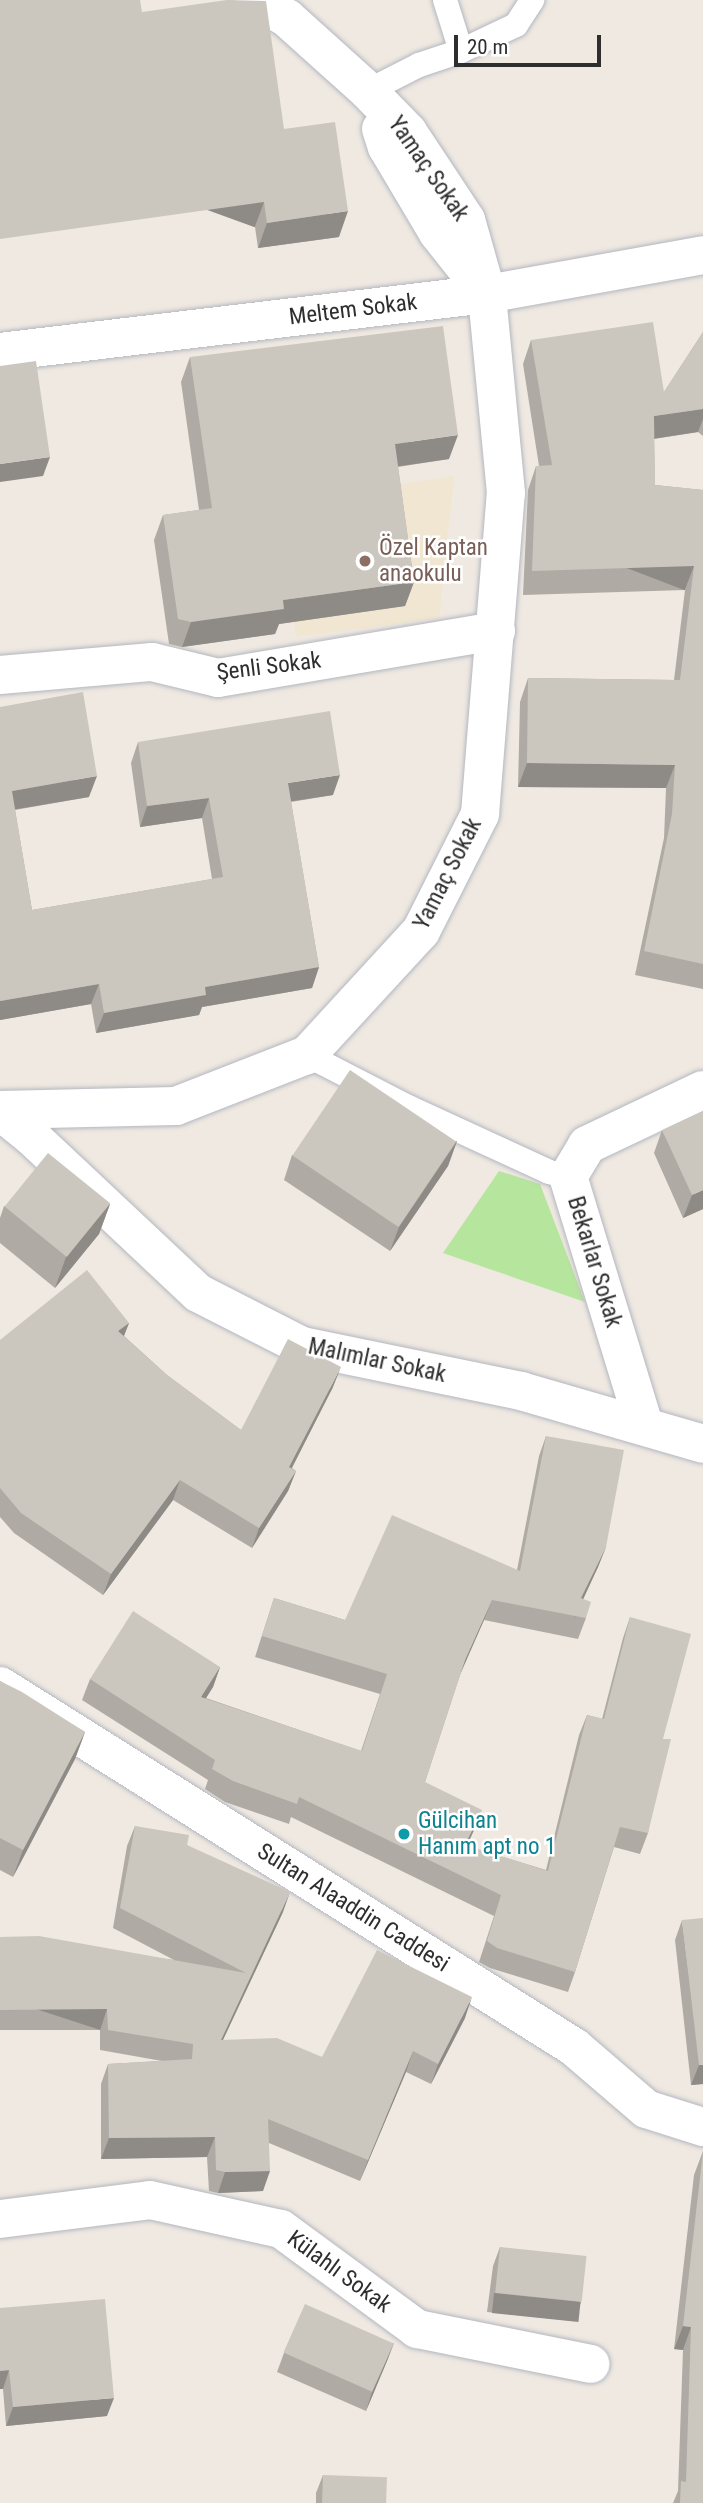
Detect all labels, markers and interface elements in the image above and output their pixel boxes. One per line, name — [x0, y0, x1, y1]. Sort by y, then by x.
scale bar — [458, 21, 605, 65]
text: 20 m — [467, 35, 508, 59]
street label: Yamaç Sokak — [382, 111, 474, 227]
street label: Meltem Sokak — [287, 288, 419, 332]
place label: Özel Kaptan anaokulu — [379, 534, 488, 588]
marker: Özel Kaptan anaokulu — [357, 553, 373, 569]
street label: Şenli Sokak — [215, 647, 323, 687]
street label: Yamaç Sokak — [408, 814, 488, 934]
street label: Bekarlar Sokak — [561, 1193, 627, 1331]
street label: Malımlar Sokak — [306, 1333, 448, 1389]
place label: Gülcihan Hanım apt no 1 — [418, 1807, 556, 1861]
marker: Gülcihan Hanım apt no 1 — [396, 1826, 412, 1842]
street label: Sultan Alaaddin Caddesi — [252, 1838, 454, 1978]
street label: Külahlı Sokak — [282, 2225, 396, 2319]

